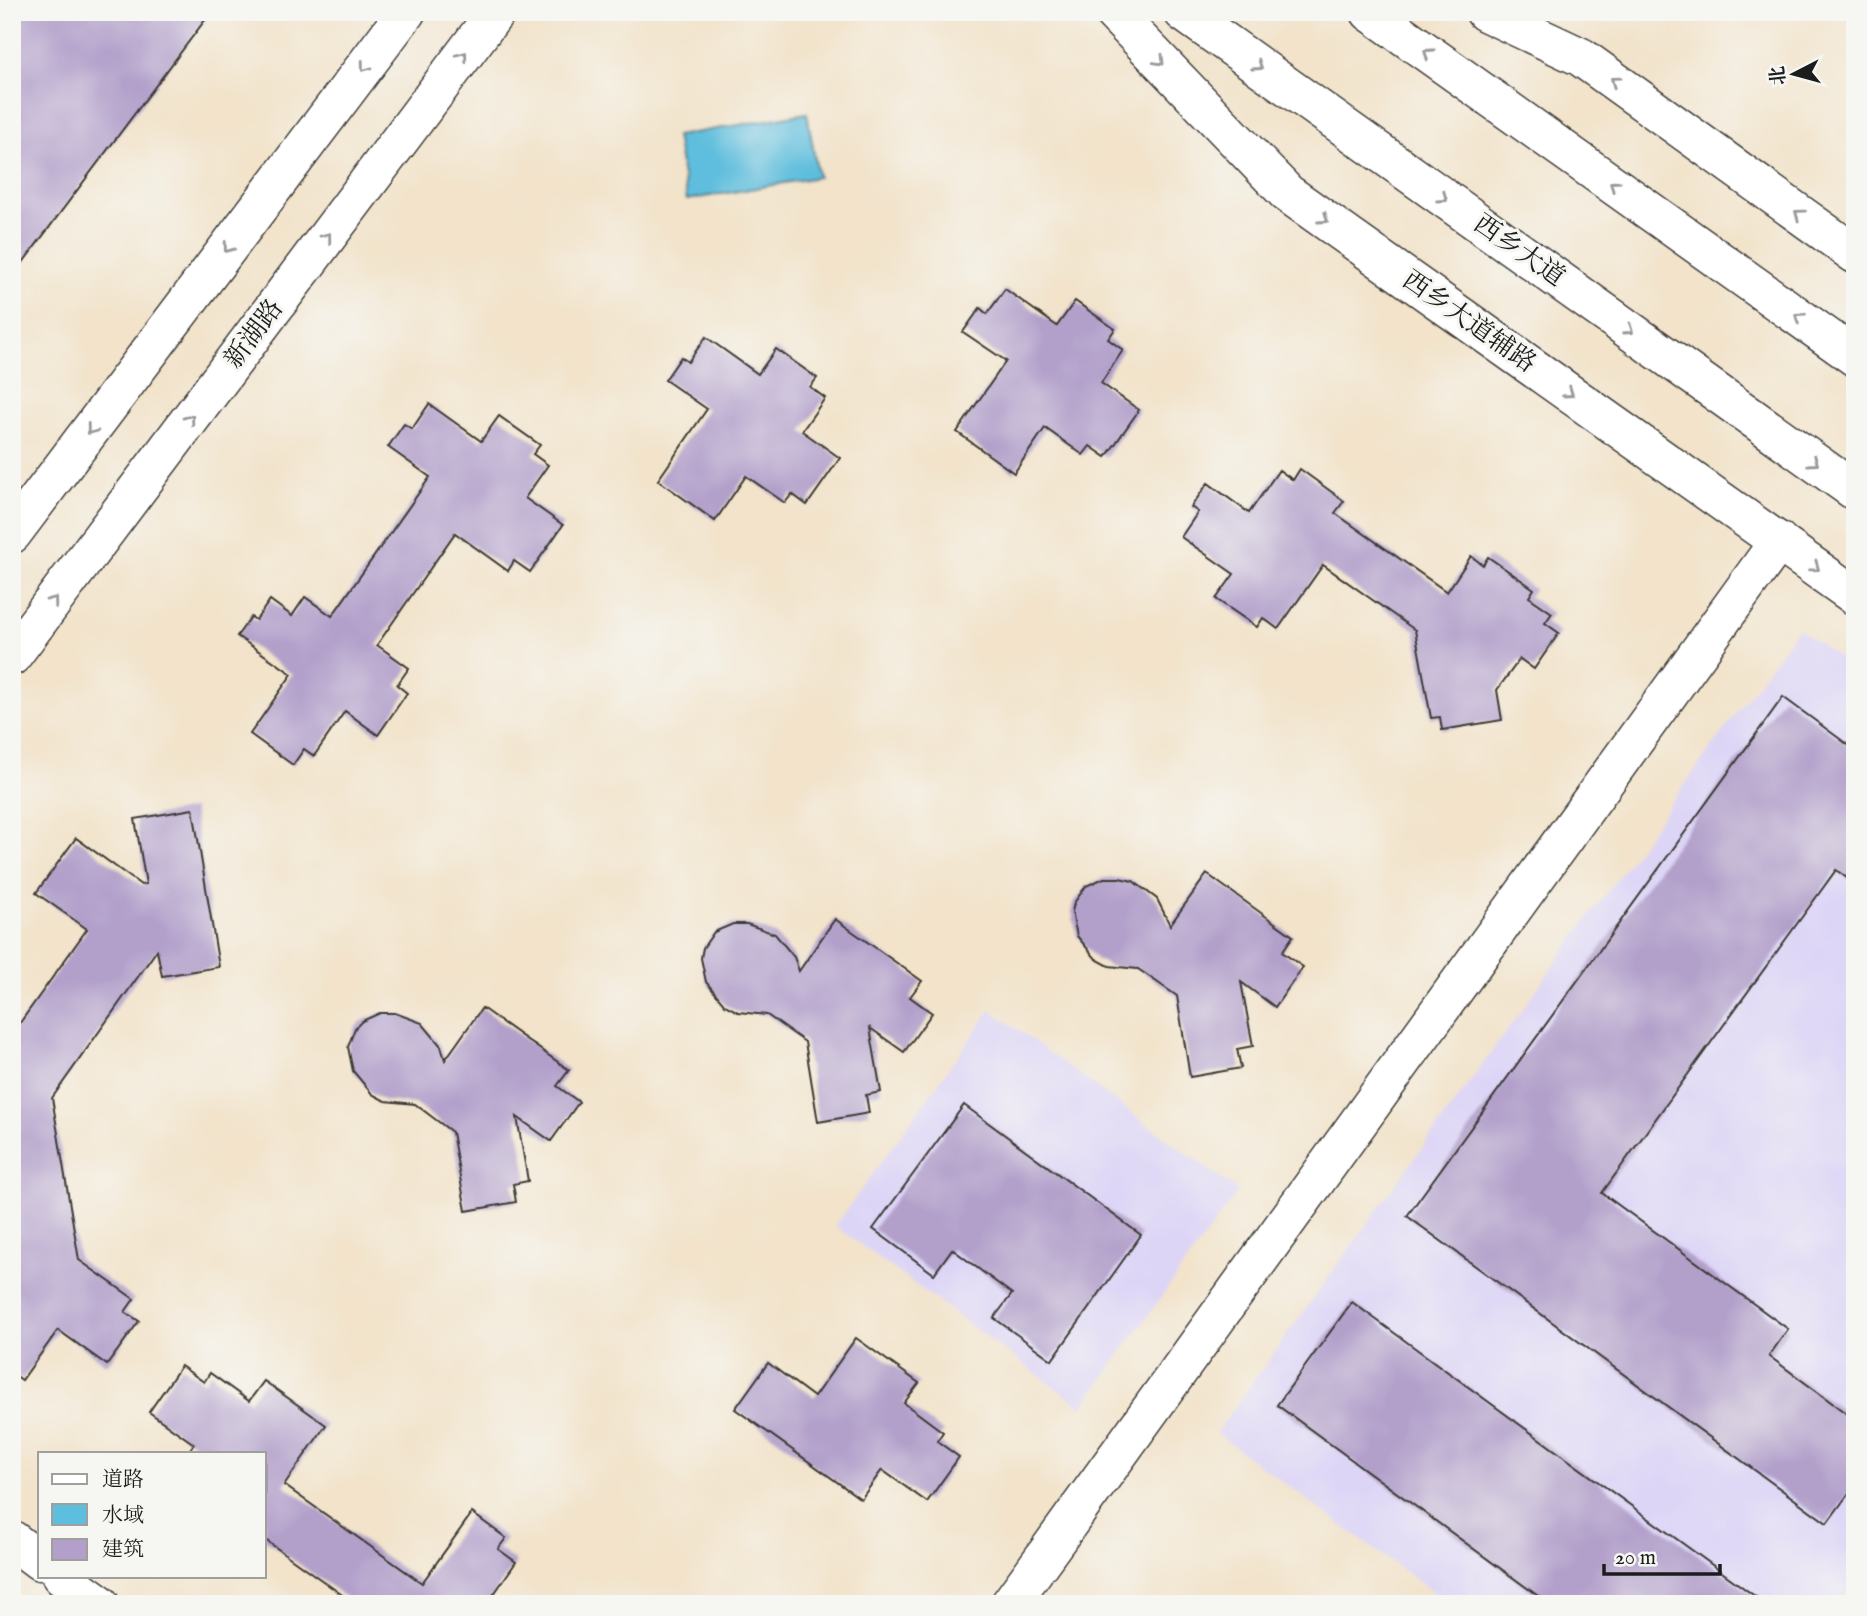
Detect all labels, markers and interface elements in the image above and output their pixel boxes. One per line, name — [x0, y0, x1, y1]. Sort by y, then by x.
north arrow — [1758, 38, 1828, 108]
one-way arrow — [1423, 49, 1436, 62]
one-way arrow — [455, 51, 468, 63]
one-way arrow — [1152, 53, 1165, 66]
one-way arrow — [1250, 58, 1263, 70]
one-way arrow — [361, 59, 374, 72]
text: 北 — [1766, 65, 1792, 86]
one-way arrow — [1610, 77, 1623, 89]
one-way arrow — [1609, 181, 1622, 193]
one-way arrow — [1435, 190, 1448, 202]
street label: 西乡大道 — [1467, 208, 1571, 294]
one-way arrow — [1795, 210, 1807, 223]
one-way arrow — [1316, 211, 1329, 223]
one-way arrow — [318, 233, 331, 245]
one-way arrow — [224, 241, 237, 253]
street label: 西乡大道辅路 — [1396, 264, 1542, 380]
street label: 新湖路 — [217, 293, 291, 375]
one-way arrow — [1794, 313, 1807, 325]
one-way arrow — [1621, 322, 1634, 334]
one-way arrow — [1561, 385, 1574, 397]
one-way arrow — [182, 414, 194, 427]
one-way arrow — [87, 422, 99, 435]
one-way arrow — [1806, 454, 1819, 466]
one-way arrow — [1807, 559, 1820, 571]
one-way arrow — [45, 596, 58, 609]
legend — [38, 1452, 266, 1578]
text: 道路 — [102, 1467, 144, 1494]
text: 水域 — [102, 1503, 144, 1530]
scale bar — [1604, 1532, 1720, 1576]
text: 建筑 — [102, 1537, 144, 1564]
text: 20 m — [1615, 1545, 1656, 1572]

